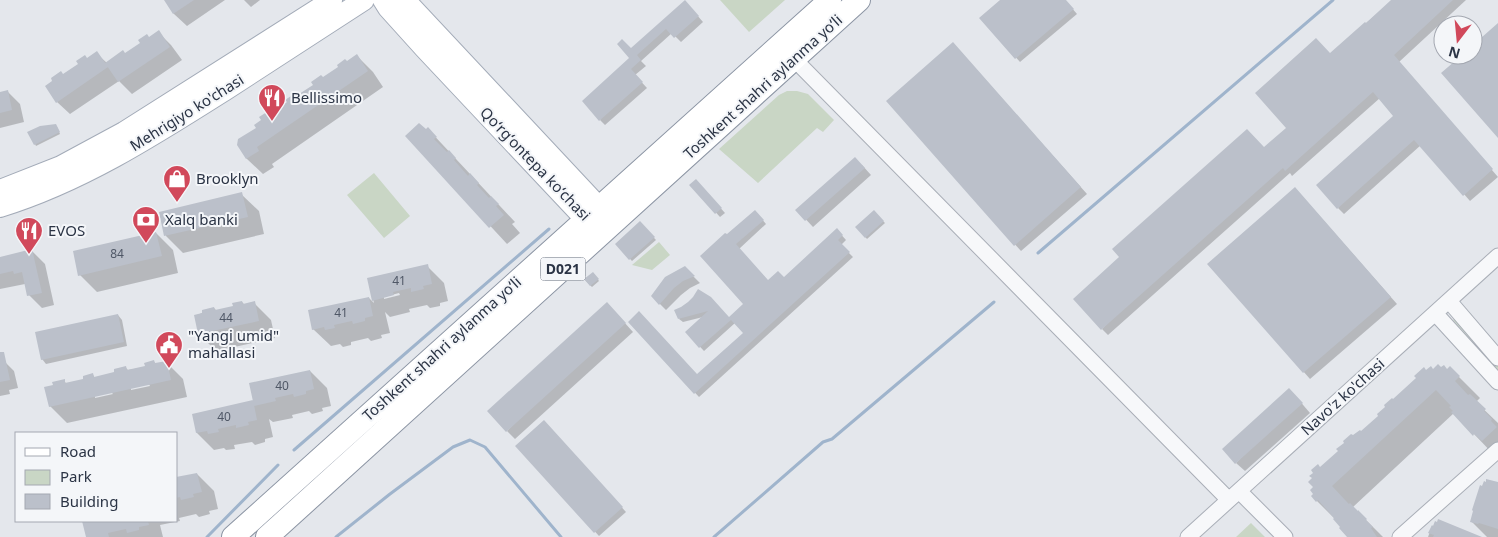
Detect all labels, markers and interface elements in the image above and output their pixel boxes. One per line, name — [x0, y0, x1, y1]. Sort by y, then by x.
street label: Toshkent shahri aylanma yoʻli — [679, 10, 846, 163]
north arrow — [1433, 15, 1483, 65]
text: N — [1446, 42, 1462, 64]
street label: Mehrigiyo ko'chasi — [126, 69, 247, 155]
restaurant icon: Bellissimo — [257, 83, 287, 122]
place label: Bellissimo — [291, 87, 362, 107]
street label: Qoʻrgʻontepa koʻchasi — [476, 102, 595, 224]
shop icon: Brooklyn — [162, 164, 192, 203]
place label: Brooklyn — [196, 168, 259, 188]
bank icon: Xalq banki — [131, 205, 161, 244]
place label: Xalq banki — [165, 209, 238, 229]
restaurant icon: EVOS — [14, 216, 44, 255]
place label: EVOS — [48, 220, 85, 240]
house number: 84 — [110, 245, 124, 262]
road number: D021 — [540, 258, 586, 280]
street label: Toshkent shahri aylanma yoʻli — [358, 272, 525, 425]
house number: 41 — [392, 272, 406, 289]
house number: 41 — [334, 304, 348, 321]
house number: 44 — [219, 309, 233, 326]
place label: "Yangi umid" mahallasi — [188, 325, 279, 362]
public building icon: "Yangi umid" mahallasi — [154, 330, 184, 369]
street label: Navo'z ko'chasi — [1296, 353, 1388, 439]
house number: 40 — [275, 377, 289, 394]
house number: 40 — [217, 408, 231, 425]
legend — [15, 432, 178, 522]
text: Road — [60, 441, 96, 461]
text: Park — [60, 466, 92, 486]
text: Building — [60, 491, 118, 511]

